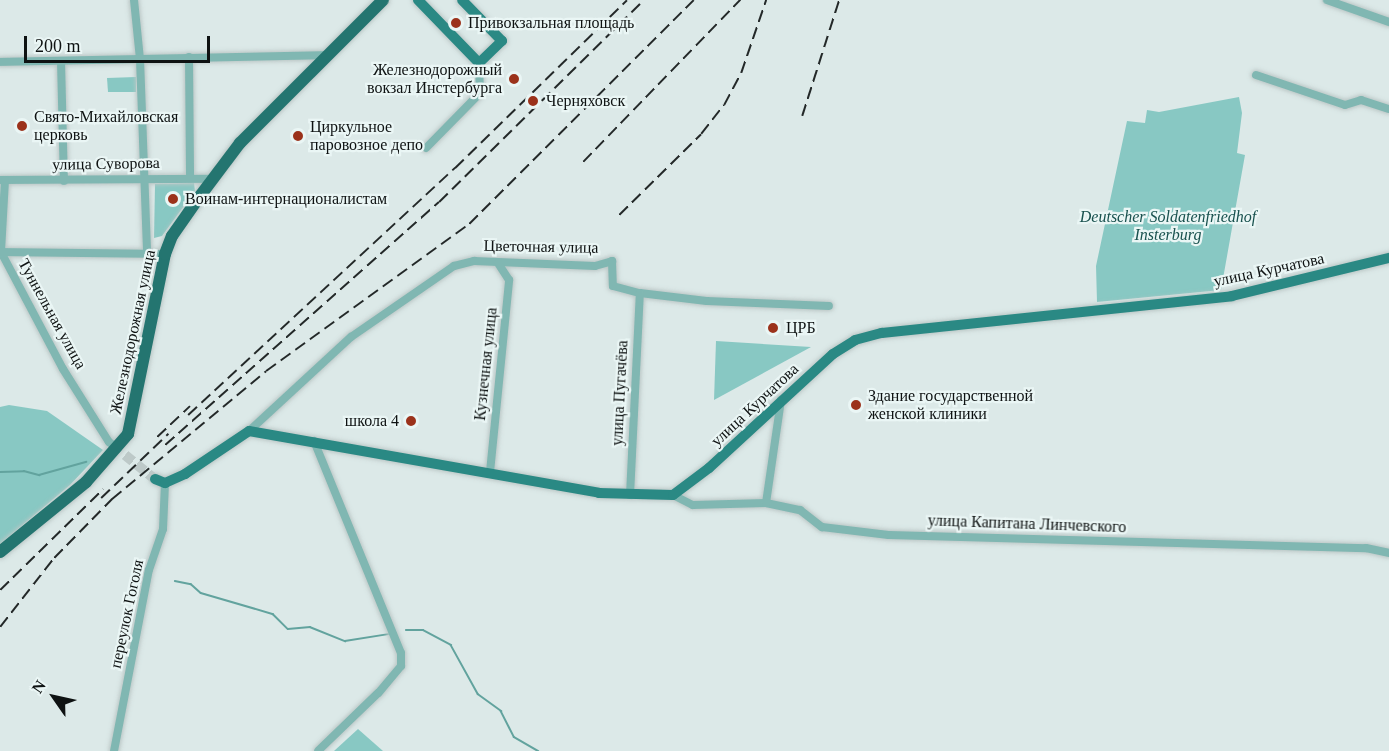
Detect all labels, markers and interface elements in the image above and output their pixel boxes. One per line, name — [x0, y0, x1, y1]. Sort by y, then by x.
place label: Привокзальная площадь — [468, 13, 634, 33]
marker: Привокзальная площадь — [449, 16, 463, 30]
scale bar — [27, 24, 213, 62]
text: 200 m — [35, 36, 81, 56]
place label: Железнодорожный вокзал Инстербурга — [367, 60, 502, 98]
marker: Железнодорожный вокзал Инстербурга — [507, 72, 521, 86]
place label: Черняховск — [546, 91, 625, 111]
marker: Черняховск — [524, 92, 542, 110]
place label: Свято-Михайловская церковь — [34, 107, 178, 145]
place label: Циркульное паровозное депо — [310, 117, 423, 155]
marker: Свято-Михайловская церковь — [15, 119, 29, 133]
marker: Циркульное паровозное депо — [291, 129, 305, 143]
street label: улица Суворова — [52, 153, 160, 175]
place label: Воинам-интернационалистам — [185, 189, 387, 209]
marker: Воинам-интернационалистам — [166, 192, 180, 206]
park label: Deutscher Soldatenfriedhof Insterburg — [1080, 207, 1256, 245]
street label: Цветочная улица — [483, 236, 599, 258]
street label: Железнодорожная улица — [106, 248, 160, 416]
street label: улица Курчатова — [1212, 249, 1326, 291]
street label: Туннельная улица — [14, 256, 90, 372]
street label: Кузнечная улица — [471, 306, 501, 422]
place label: ЦРБ — [786, 318, 816, 338]
marker: ЦРБ — [764, 319, 782, 337]
street label: улица Пугачёва — [608, 340, 632, 446]
street label: улица Курчатова — [707, 360, 803, 450]
place label: Здание государственной женской клиники — [868, 386, 1033, 424]
marker: Здание государственной женской клиники — [849, 398, 863, 412]
place label: школа 4 — [345, 411, 399, 431]
marker: школа 4 — [404, 414, 418, 428]
street label: улица Капитана Линчевского — [927, 511, 1127, 537]
street label: переулок Гоголя — [106, 558, 148, 670]
north arrow — [24, 667, 84, 727]
text: N — [28, 677, 49, 696]

